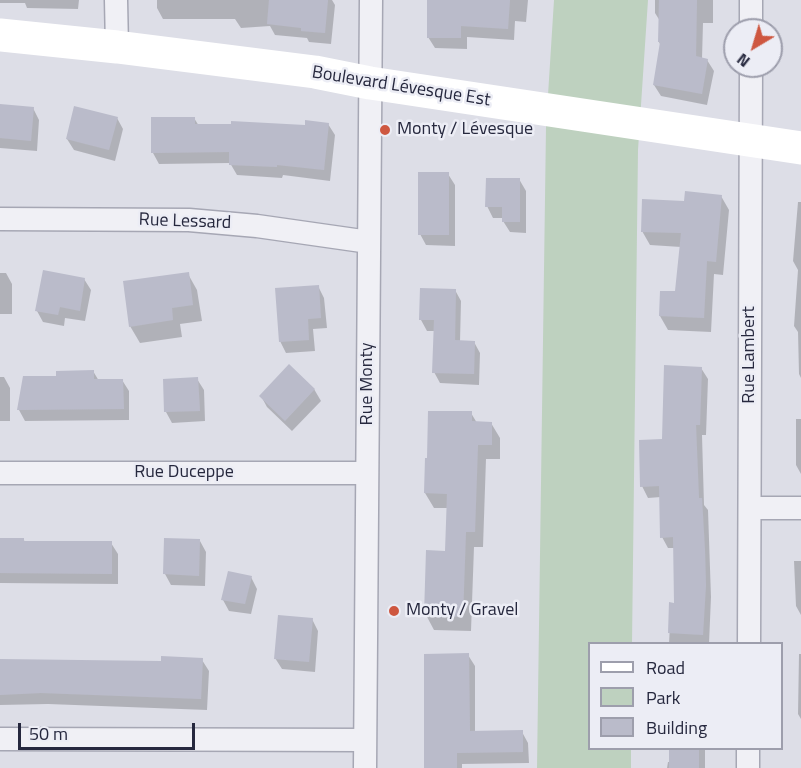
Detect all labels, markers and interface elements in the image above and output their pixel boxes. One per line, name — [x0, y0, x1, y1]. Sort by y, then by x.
north arrow — [723, 18, 783, 78]
text: N — [731, 48, 755, 73]
street label: Boulevard Lévesque Est — [310, 62, 492, 112]
place label: Monty / Lévesque — [397, 119, 533, 141]
marker: Monty / Lévesque — [378, 123, 392, 137]
street label: Rue Lessard — [138, 210, 232, 234]
street label: Rue Lambert — [739, 306, 761, 404]
street label: Rue Monty — [357, 343, 379, 425]
street label: Rue Duceppe — [134, 462, 234, 484]
place label: Monty / Gravel — [406, 600, 518, 622]
marker: Monty / Gravel — [387, 604, 401, 618]
legend — [588, 642, 783, 750]
text: Road — [646, 654, 685, 681]
text: Park — [646, 684, 680, 711]
scale bar — [21, 711, 198, 749]
text: Building — [646, 714, 707, 741]
text: 50 m — [29, 720, 68, 747]

